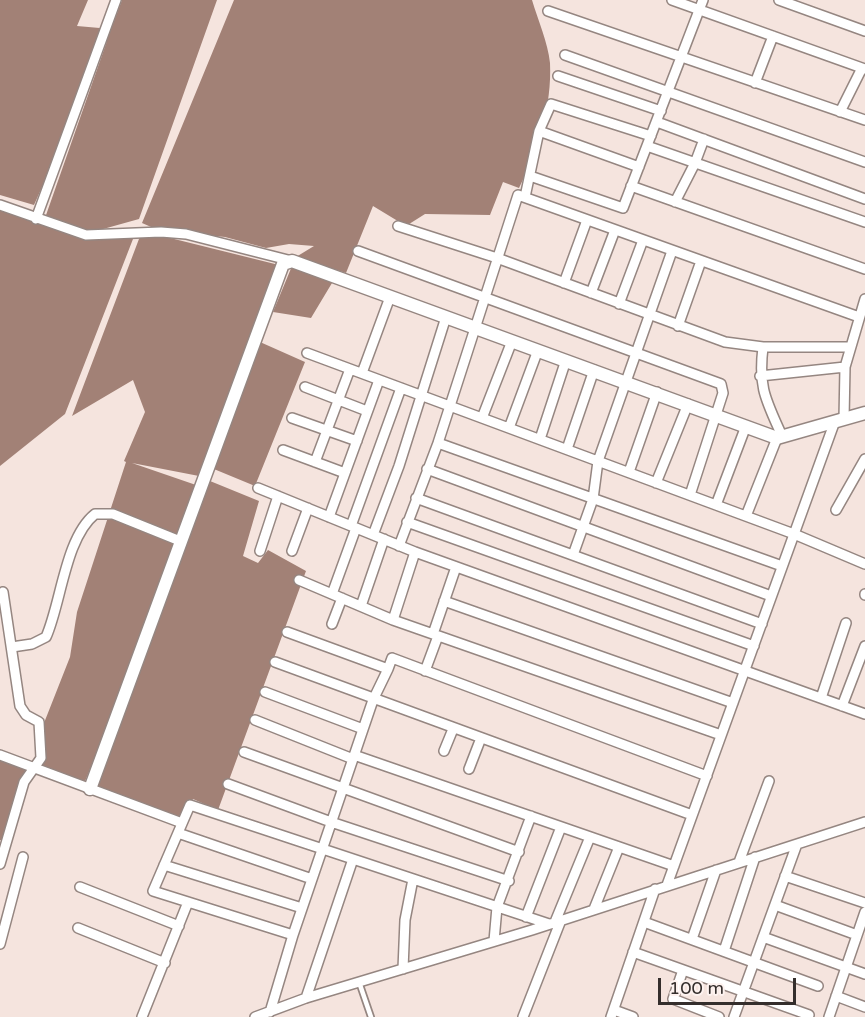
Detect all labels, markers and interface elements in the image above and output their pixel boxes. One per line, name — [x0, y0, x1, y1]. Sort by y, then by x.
scale bar — [661, 966, 799, 1004]
text: 100 m — [669, 977, 724, 999]

